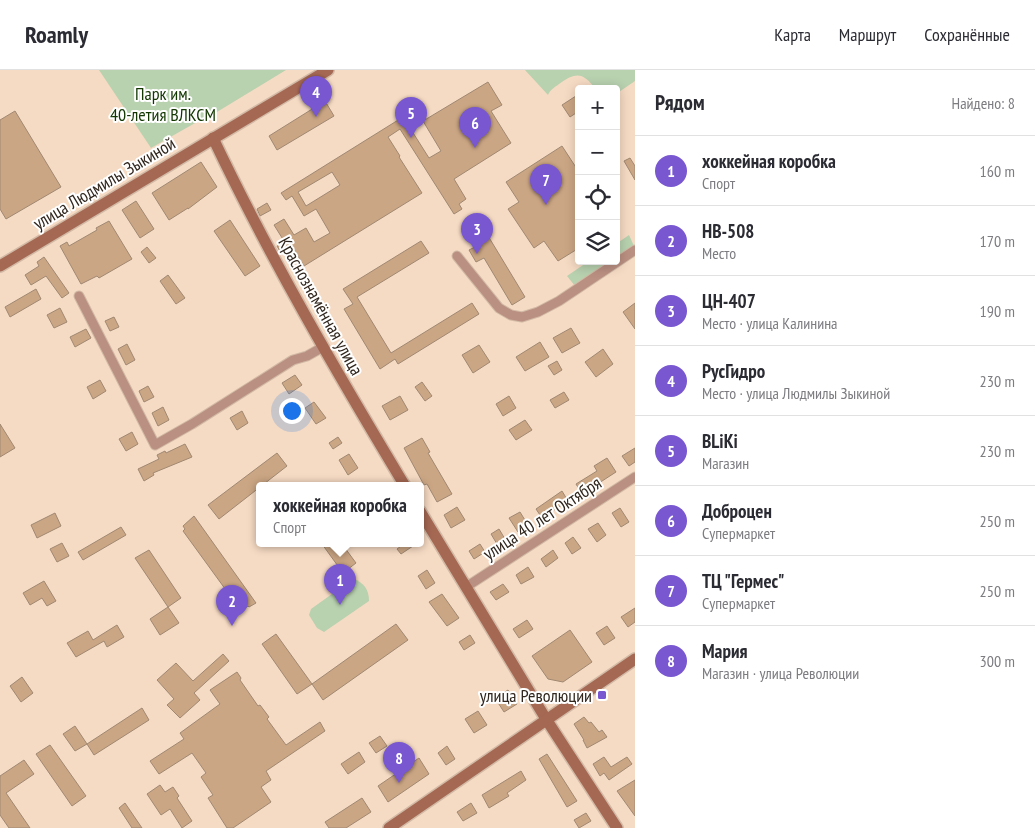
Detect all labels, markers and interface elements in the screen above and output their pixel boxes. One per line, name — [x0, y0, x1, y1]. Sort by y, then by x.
text: Roamly — [25, 19, 88, 50]
text: Карта — [774, 23, 811, 46]
text: Маршрут — [839, 23, 896, 46]
text: Сохранённые — [924, 23, 1010, 46]
pin: 4 — [300, 76, 332, 117]
park label: Парк им. 40-летия ВЛКСМ — [110, 82, 216, 126]
map controls — [575, 85, 620, 265]
button: + — [575, 85, 620, 130]
text: Рядом — [655, 89, 705, 116]
text: Найдено: 8 — [952, 93, 1015, 113]
pin: 5 — [395, 97, 427, 138]
pin: 6 — [459, 107, 491, 148]
button: − — [575, 130, 620, 175]
street label: улица Людмилы Зыкиной — [29, 131, 179, 235]
text: хоккейная коробка — [702, 149, 836, 173]
text: 1 — [667, 161, 675, 181]
text: 160 m — [980, 161, 1015, 181]
pin: 7 — [530, 164, 562, 205]
text: Спорт — [702, 173, 735, 193]
button: locate — [575, 175, 620, 220]
pin: 3 — [461, 213, 493, 254]
text: НВ-508 — [702, 219, 754, 243]
button: layers — [575, 220, 620, 265]
text: 2 — [667, 231, 675, 251]
text: 170 m — [980, 231, 1015, 251]
street label: Краснознамённая улица — [273, 233, 369, 379]
text: Место — [702, 243, 736, 263]
text: ЦН-407 — [702, 289, 756, 313]
text: 3 — [667, 301, 675, 321]
text: 190 m — [980, 301, 1015, 321]
text: Место · улица Калинина — [702, 313, 838, 333]
text: РусГидро — [702, 359, 765, 383]
text: 4 — [667, 371, 675, 391]
text: 230 m — [980, 371, 1015, 391]
text: Место · улица Людмилы Зыкиной — [702, 383, 890, 403]
your location — [279, 398, 305, 424]
text: BLiKi — [702, 429, 738, 453]
text: 5 — [667, 441, 675, 461]
text: 230 m — [980, 441, 1015, 461]
text: Магазин — [702, 453, 749, 473]
street label: улица 40 лет Октября — [478, 471, 606, 565]
popup — [256, 482, 424, 547]
text: хоккейная коробка — [273, 493, 407, 517]
text: Доброцен — [702, 499, 772, 523]
text: 6 — [667, 511, 675, 531]
text: 250 m — [980, 511, 1015, 531]
text: Спорт — [273, 517, 306, 537]
text: Супермаркет — [702, 523, 775, 543]
pin: 1 — [324, 564, 356, 605]
text: ТЦ "Гермес" — [702, 569, 784, 593]
text: 7 — [667, 581, 675, 601]
text: 250 m — [980, 581, 1015, 601]
pin: 2 — [216, 585, 248, 626]
text: Супермаркет — [702, 593, 775, 613]
text: Мария — [702, 639, 748, 663]
text: 8 — [667, 651, 675, 671]
text: 300 m — [980, 651, 1015, 671]
text: Магазин · улица Революции — [702, 663, 859, 683]
place label: улица Революции — [480, 684, 592, 707]
marker: улица Революции — [596, 689, 608, 701]
pin: 8 — [383, 742, 415, 783]

